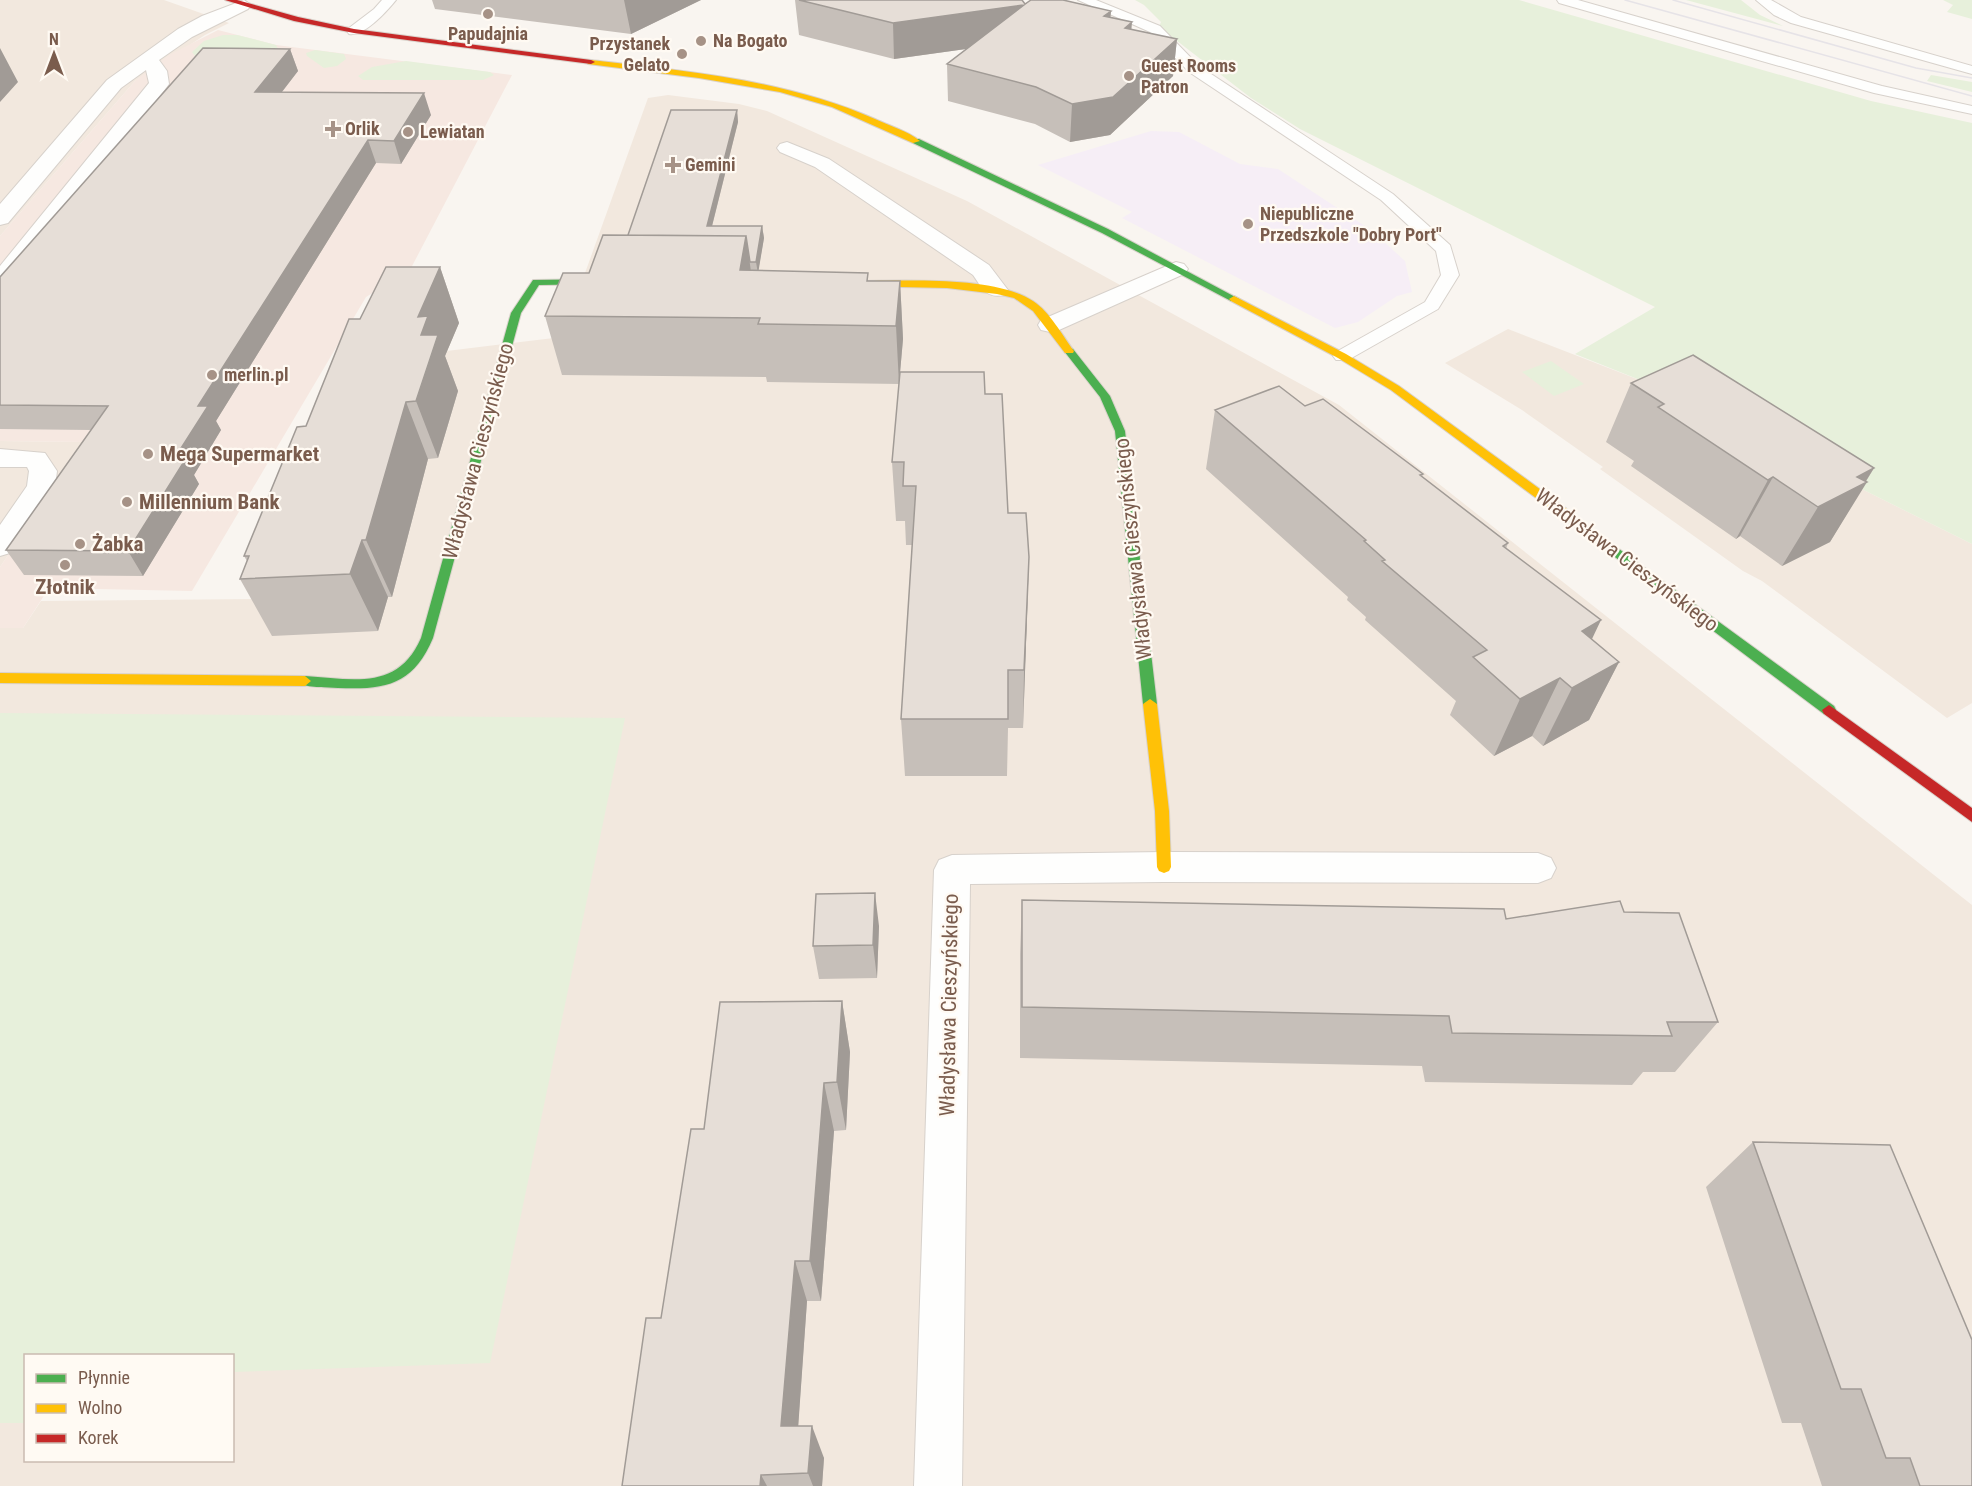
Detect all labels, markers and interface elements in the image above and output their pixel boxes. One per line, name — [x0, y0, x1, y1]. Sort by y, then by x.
marker: Papudajnia — [481, 7, 495, 21]
place label: Papudajnia — [448, 23, 528, 44]
north arrow — [24, 24, 84, 84]
text: N — [49, 30, 59, 49]
place label: Na Bogato — [713, 30, 788, 51]
place label: Przystanek Gelato — [589, 33, 670, 75]
marker: Na Bogato — [694, 34, 708, 48]
marker: Przystanek Gelato — [675, 47, 689, 61]
place label: Guest Rooms Patron — [1141, 55, 1236, 97]
marker: Guest Rooms Patron — [1122, 69, 1136, 83]
place label: Orlik — [345, 118, 380, 139]
place label: Lewiatan — [420, 121, 485, 142]
marker: Orlik — [326, 122, 340, 136]
marker: Lewiatan — [401, 125, 415, 139]
place label: Gemini — [685, 154, 735, 175]
marker: Gemini — [666, 158, 680, 172]
place label: Niepubliczne Przedszkole "Dobry Port" — [1260, 203, 1442, 245]
marker: Niepubliczne Przedszkole "Dobry Port" — [1241, 217, 1255, 231]
street label: Władysława Cieszyńskiego — [438, 340, 518, 562]
place label: merlin.pl — [224, 364, 289, 385]
marker: merlin.pl — [205, 368, 219, 382]
street label: Władysława Cieszyńskiego — [1109, 437, 1157, 661]
place label: Mega Supermarket — [160, 442, 319, 466]
marker: Mega Supermarket — [141, 447, 155, 461]
street label: Władysława Cieszyńskiego — [1531, 483, 1723, 637]
place label: Millennium Bank — [139, 490, 281, 514]
marker: Millennium Bank — [120, 495, 134, 509]
place label: Żabka — [92, 532, 143, 556]
marker: Żabka — [73, 537, 87, 551]
marker: Złotnik — [58, 558, 72, 572]
place label: Złotnik — [35, 575, 96, 599]
street label: Władysława Cieszyńskiego — [935, 893, 963, 1117]
legend — [24, 1354, 234, 1462]
text: Płynnie — [78, 1367, 130, 1388]
text: Wolno — [78, 1397, 122, 1418]
text: Korek — [78, 1427, 118, 1448]

